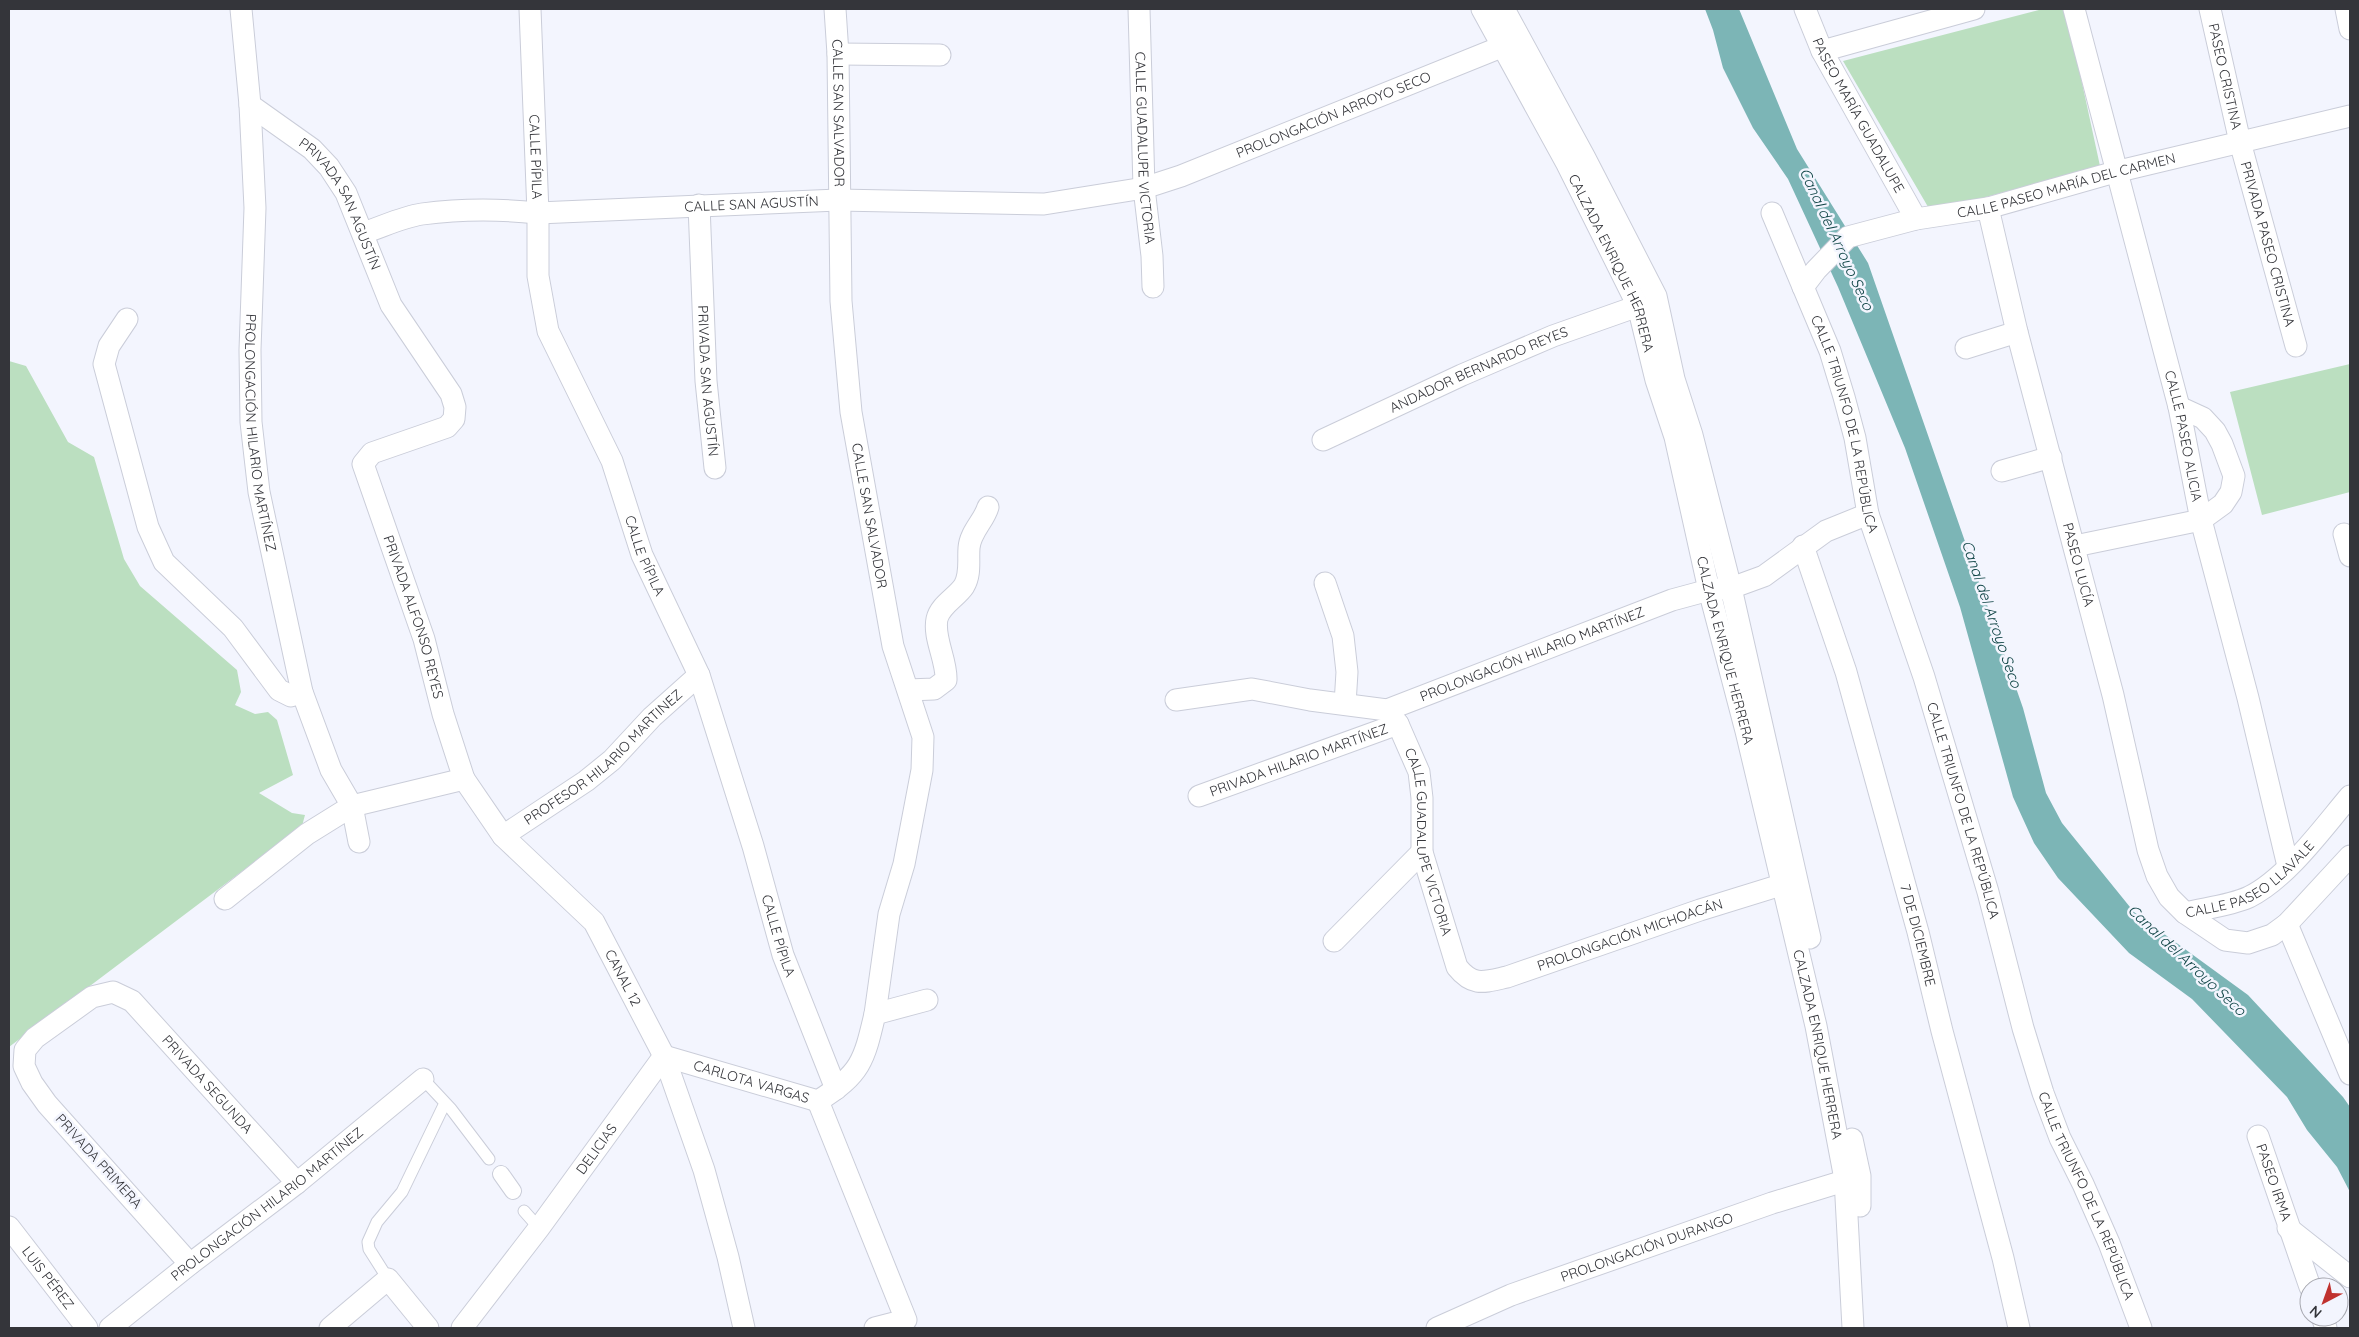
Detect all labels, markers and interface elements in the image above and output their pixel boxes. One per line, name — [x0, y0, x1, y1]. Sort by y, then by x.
street label: PASEO CRISTINA — [2204, 21, 2246, 131]
street label: PASEO MARÍA GUADALUPE — [1809, 35, 1909, 196]
street label: CALLE SAN SALVADOR — [828, 38, 849, 187]
street label: CALLE GUADALUPE VICTORIA — [1131, 51, 1160, 245]
street label: PROLONGACIÓN ARROYO SECO — [1233, 67, 1434, 162]
street label: CALLE PÍPILA — [525, 114, 546, 200]
street label: PRIVADA SAN AGUSTÍN — [295, 134, 385, 272]
street label: CALLE PASEO MARÍA DEL CARMEN — [1956, 149, 2177, 222]
street label: PRIVADA PASEO CRISTINA — [2237, 159, 2299, 328]
water label: Canal del Arroyo Seco — [1796, 165, 1879, 314]
street label: CALZADA ENRIQUE HERRERA — [1565, 171, 1658, 354]
street label: CALLE SAN AGUSTÍN — [684, 192, 819, 216]
street label: PRIVADA SAN AGUSTÍN — [694, 305, 723, 457]
street label: CALLE TRIUNFO DE LA REPÚBLICA — [1807, 312, 1883, 535]
street label: PROLONGACIÓN HILARIO MARTÍNEZ — [241, 313, 281, 553]
street label: ANDADOR BERNARDO REYES — [1387, 322, 1570, 417]
street label: CALLE PASEO ALICIA — [2161, 368, 2206, 503]
street label: CALLE SAN SALVADOR — [848, 442, 892, 590]
street label: CALLE PÍPILA — [621, 513, 669, 599]
street label: PASEO LUCÍA — [2059, 521, 2098, 609]
street label: PRIVADA ALFONSO REYES — [379, 533, 448, 701]
water label: Canal del Arroyo Seco — [1958, 538, 2026, 691]
street label: CALZADA ENRIQUE HERRERA — [1693, 555, 1758, 746]
street label: PROLONGACIÓN HILARIO MARTÍNEZ — [1417, 603, 1647, 705]
street label: PROFESOR HILARIO MARTINEZ — [520, 685, 686, 829]
street label: CALLE TRIUNFO DE LA REPÚBLICA — [1923, 700, 2004, 921]
street label: PRIVADA HILARIO MARTÍNEZ — [1207, 719, 1390, 800]
street label: CALLE GUADALUPE VICTORIA — [1401, 745, 1456, 938]
street label: CALLE PASEO LLAVALE — [2184, 837, 2318, 922]
street label: 7 DE DICIEMBRE — [1896, 882, 1940, 988]
street label: CALLE PÍPILA — [758, 892, 800, 979]
street label: PROLONGACIÓN MICHOACÁN — [1535, 895, 1725, 975]
water label: Canal del Arroyo Seco — [2124, 900, 2251, 1020]
street label: CANAL 12 — [601, 946, 645, 1009]
street label: CALZADA ENRIQUE HERRERA — [1789, 948, 1846, 1141]
street label: PRIVADA SEGUNDA — [158, 1031, 257, 1137]
street label: CARLOTA VARGAS — [691, 1056, 812, 1107]
street label: CALLE TRIUNFO DE LA REPÚBLICA — [2034, 1089, 2139, 1302]
street label: PRIVADA PRIMERA — [52, 1110, 146, 1212]
street label: DELICIAS — [572, 1120, 621, 1178]
street label: PROLONGACIÓN HILARIO MARTÍNEZ — [167, 1123, 367, 1285]
street label: PASEO IRMA — [2252, 1141, 2296, 1223]
street label: PROLONGACIÓN DURANGO — [1558, 1208, 1736, 1286]
street label: LUIS PÉREZ — [18, 1242, 78, 1313]
north arrow — [2299, 1277, 2349, 1327]
text: N — [2306, 1302, 2325, 1322]

